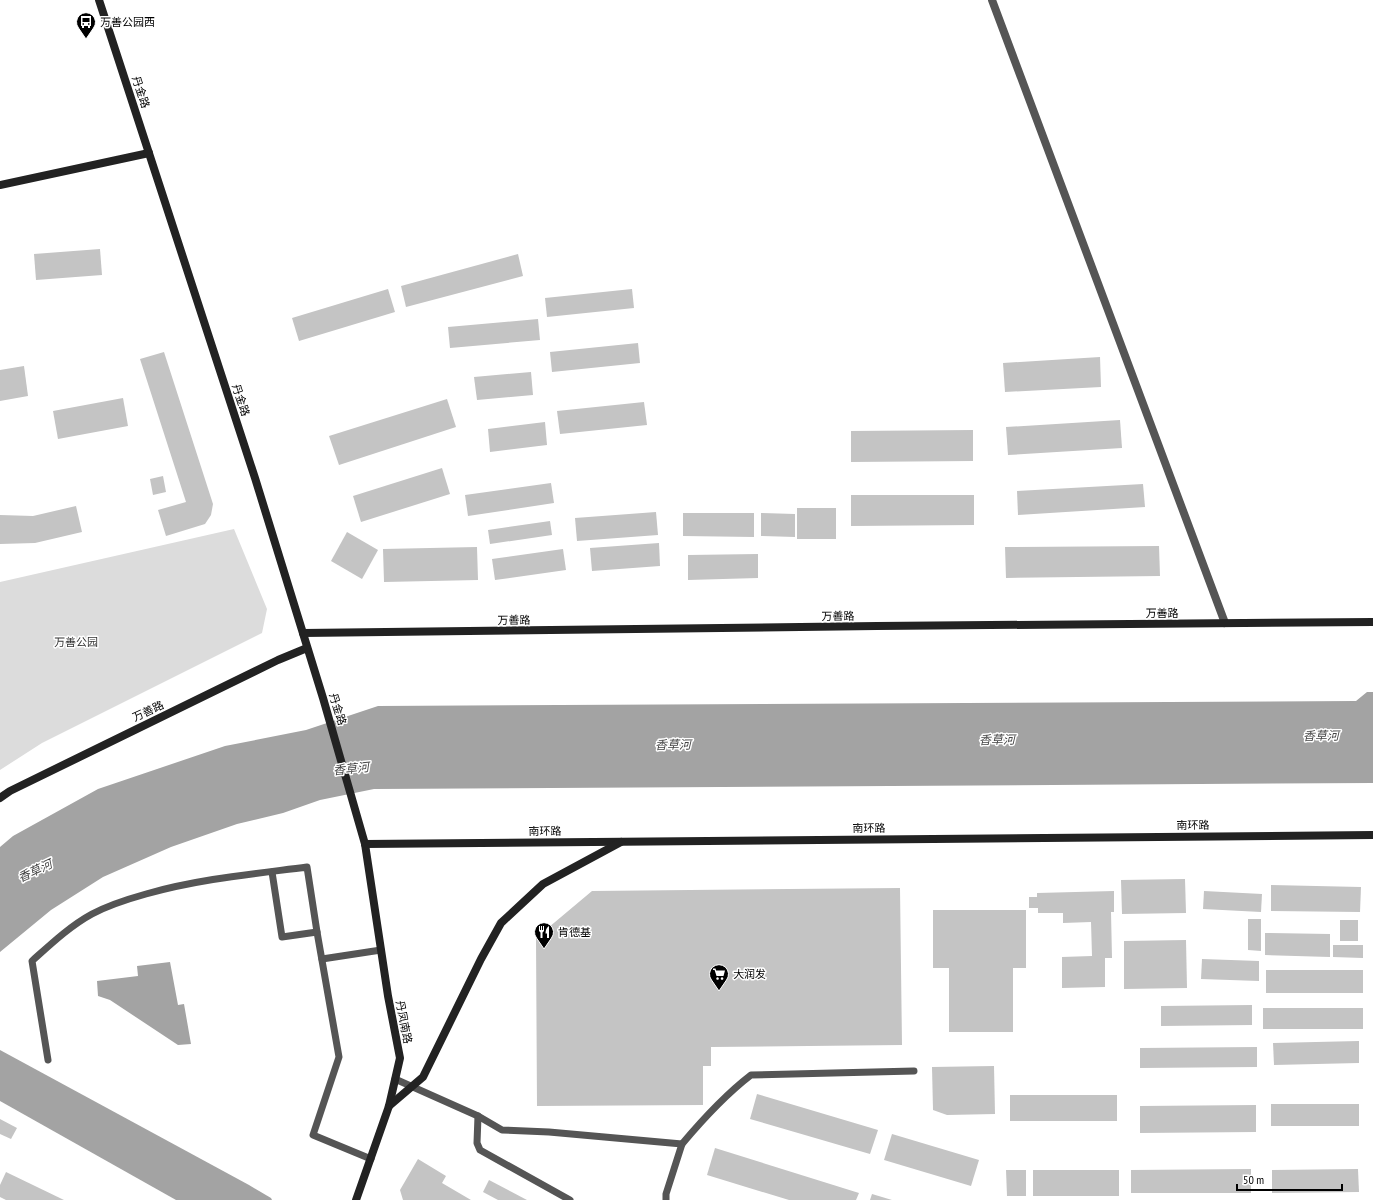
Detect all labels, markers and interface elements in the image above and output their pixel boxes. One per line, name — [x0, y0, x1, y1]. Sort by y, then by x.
bus stop icon: 万善公园西 — [75, 11, 97, 39]
place label: 万善公园西 — [100, 15, 155, 29]
street label: 丹金路 — [129, 74, 153, 110]
street label: 丹金路 — [229, 382, 253, 418]
street label: 万善路 — [1146, 606, 1179, 620]
street label: 万善路 — [821, 609, 855, 623]
street label: 万善路 — [497, 613, 531, 627]
park label: 万善公园 — [54, 635, 98, 649]
street label: 丹金路 — [326, 691, 350, 727]
street label: 万善路 — [130, 698, 166, 724]
water label: 香草河 — [1303, 728, 1341, 743]
water label: 香草河 — [979, 732, 1017, 747]
water label: 香草河 — [655, 737, 693, 752]
water label: 香草河 — [332, 759, 372, 778]
street label: 南环路 — [1176, 818, 1210, 832]
street label: 南环路 — [852, 821, 886, 835]
street label: 南环路 — [528, 824, 562, 838]
water label: 香草河 — [15, 855, 56, 885]
restaurant icon: 肯德基 — [533, 921, 555, 949]
place label: 肯德基 — [558, 925, 591, 939]
supermarket icon: 大润发 — [708, 963, 730, 991]
place label: 大润发 — [733, 967, 766, 981]
street label: 丹凤南路 — [393, 999, 415, 1045]
scale bar — [1237, 1166, 1342, 1192]
text: 50 m — [1243, 1172, 1264, 1187]

